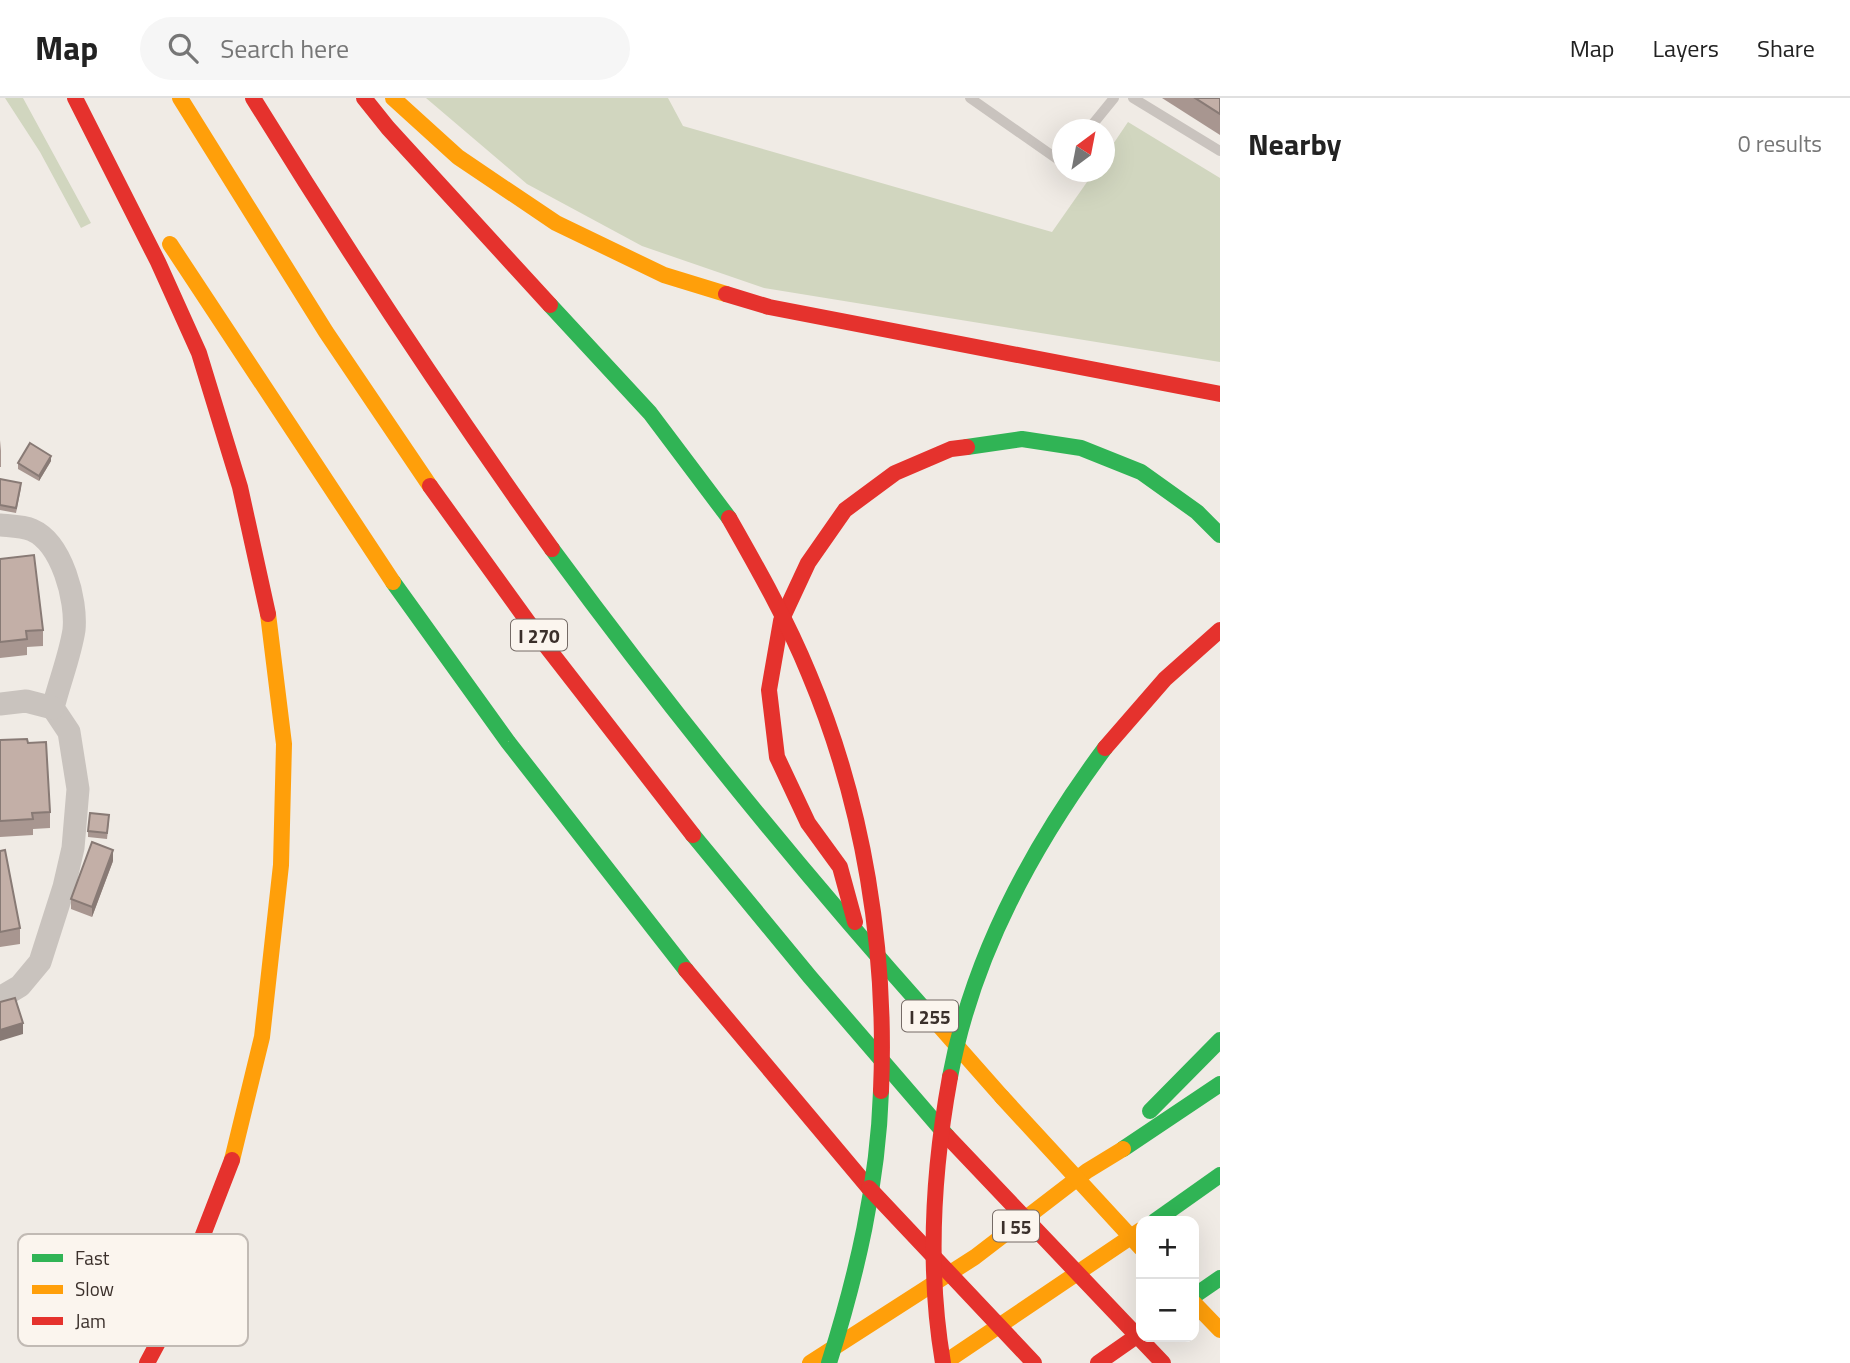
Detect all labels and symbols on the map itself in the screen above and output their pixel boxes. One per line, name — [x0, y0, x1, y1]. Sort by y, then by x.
north arrow — [1052, 119, 1115, 182]
road number: I 270 — [511, 620, 567, 650]
road number: I 255 — [902, 1000, 958, 1032]
road number: I 55 — [993, 1210, 1039, 1242]
legend — [18, 1234, 248, 1346]
text: Fast — [75, 1243, 110, 1272]
text: Slow — [75, 1274, 114, 1303]
text: Jam — [75, 1306, 106, 1335]

